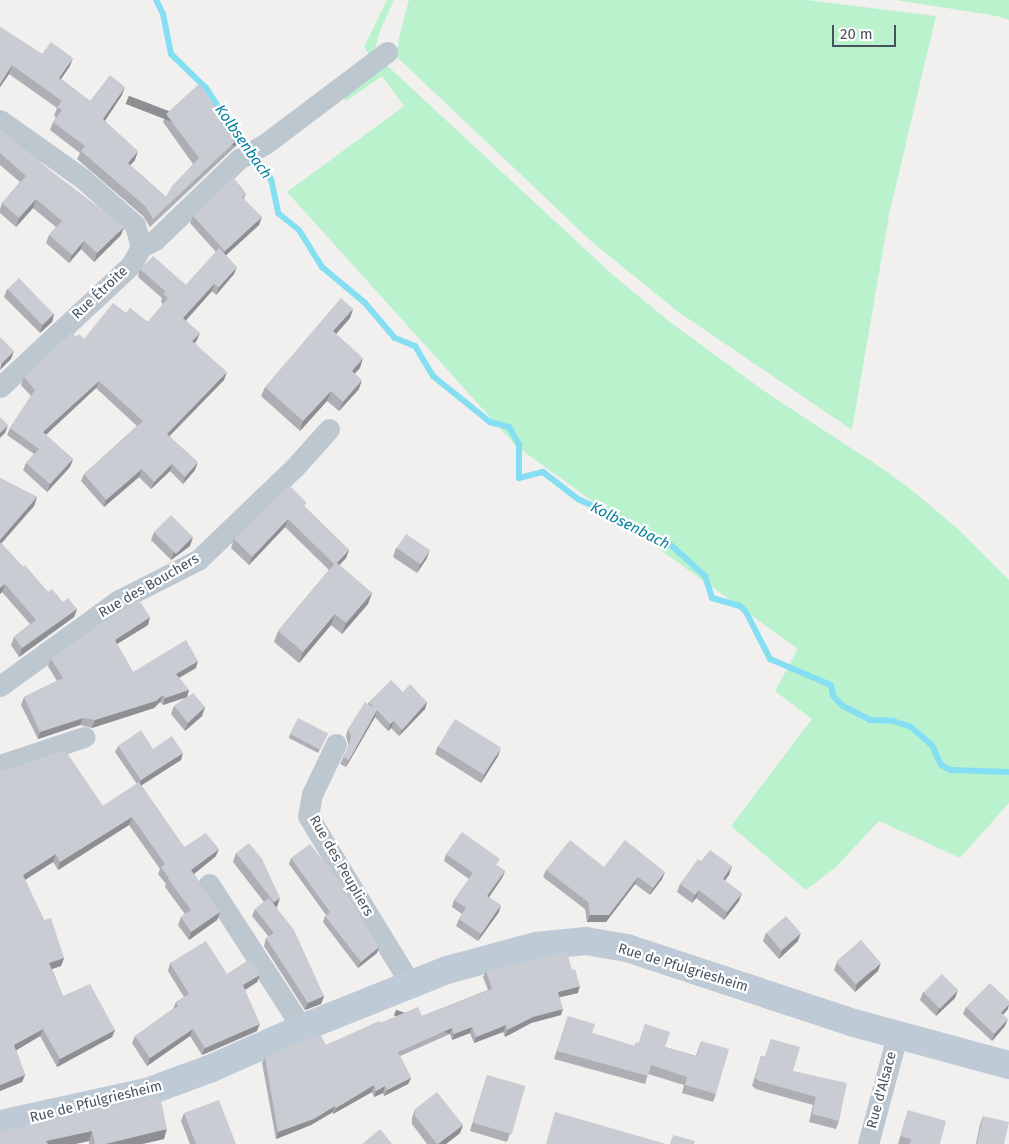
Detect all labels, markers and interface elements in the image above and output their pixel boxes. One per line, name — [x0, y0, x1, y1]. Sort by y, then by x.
scale bar — [834, 15, 898, 47]
text: 20 m — [840, 25, 873, 43]
water label: Kolbsenbach — [211, 101, 275, 183]
street label: Rue Étroite — [69, 263, 131, 323]
water label: Kolbsenbach — [587, 498, 673, 554]
street label: Rue des Bouchers — [96, 550, 202, 622]
street label: Rue des Peupliers — [305, 813, 377, 919]
street label: Rue de Pfulgriesheim — [616, 940, 750, 996]
street label: Rue d'Alsace — [864, 1050, 900, 1130]
street label: Rue de Pfulgriesheim — [28, 1077, 164, 1127]

